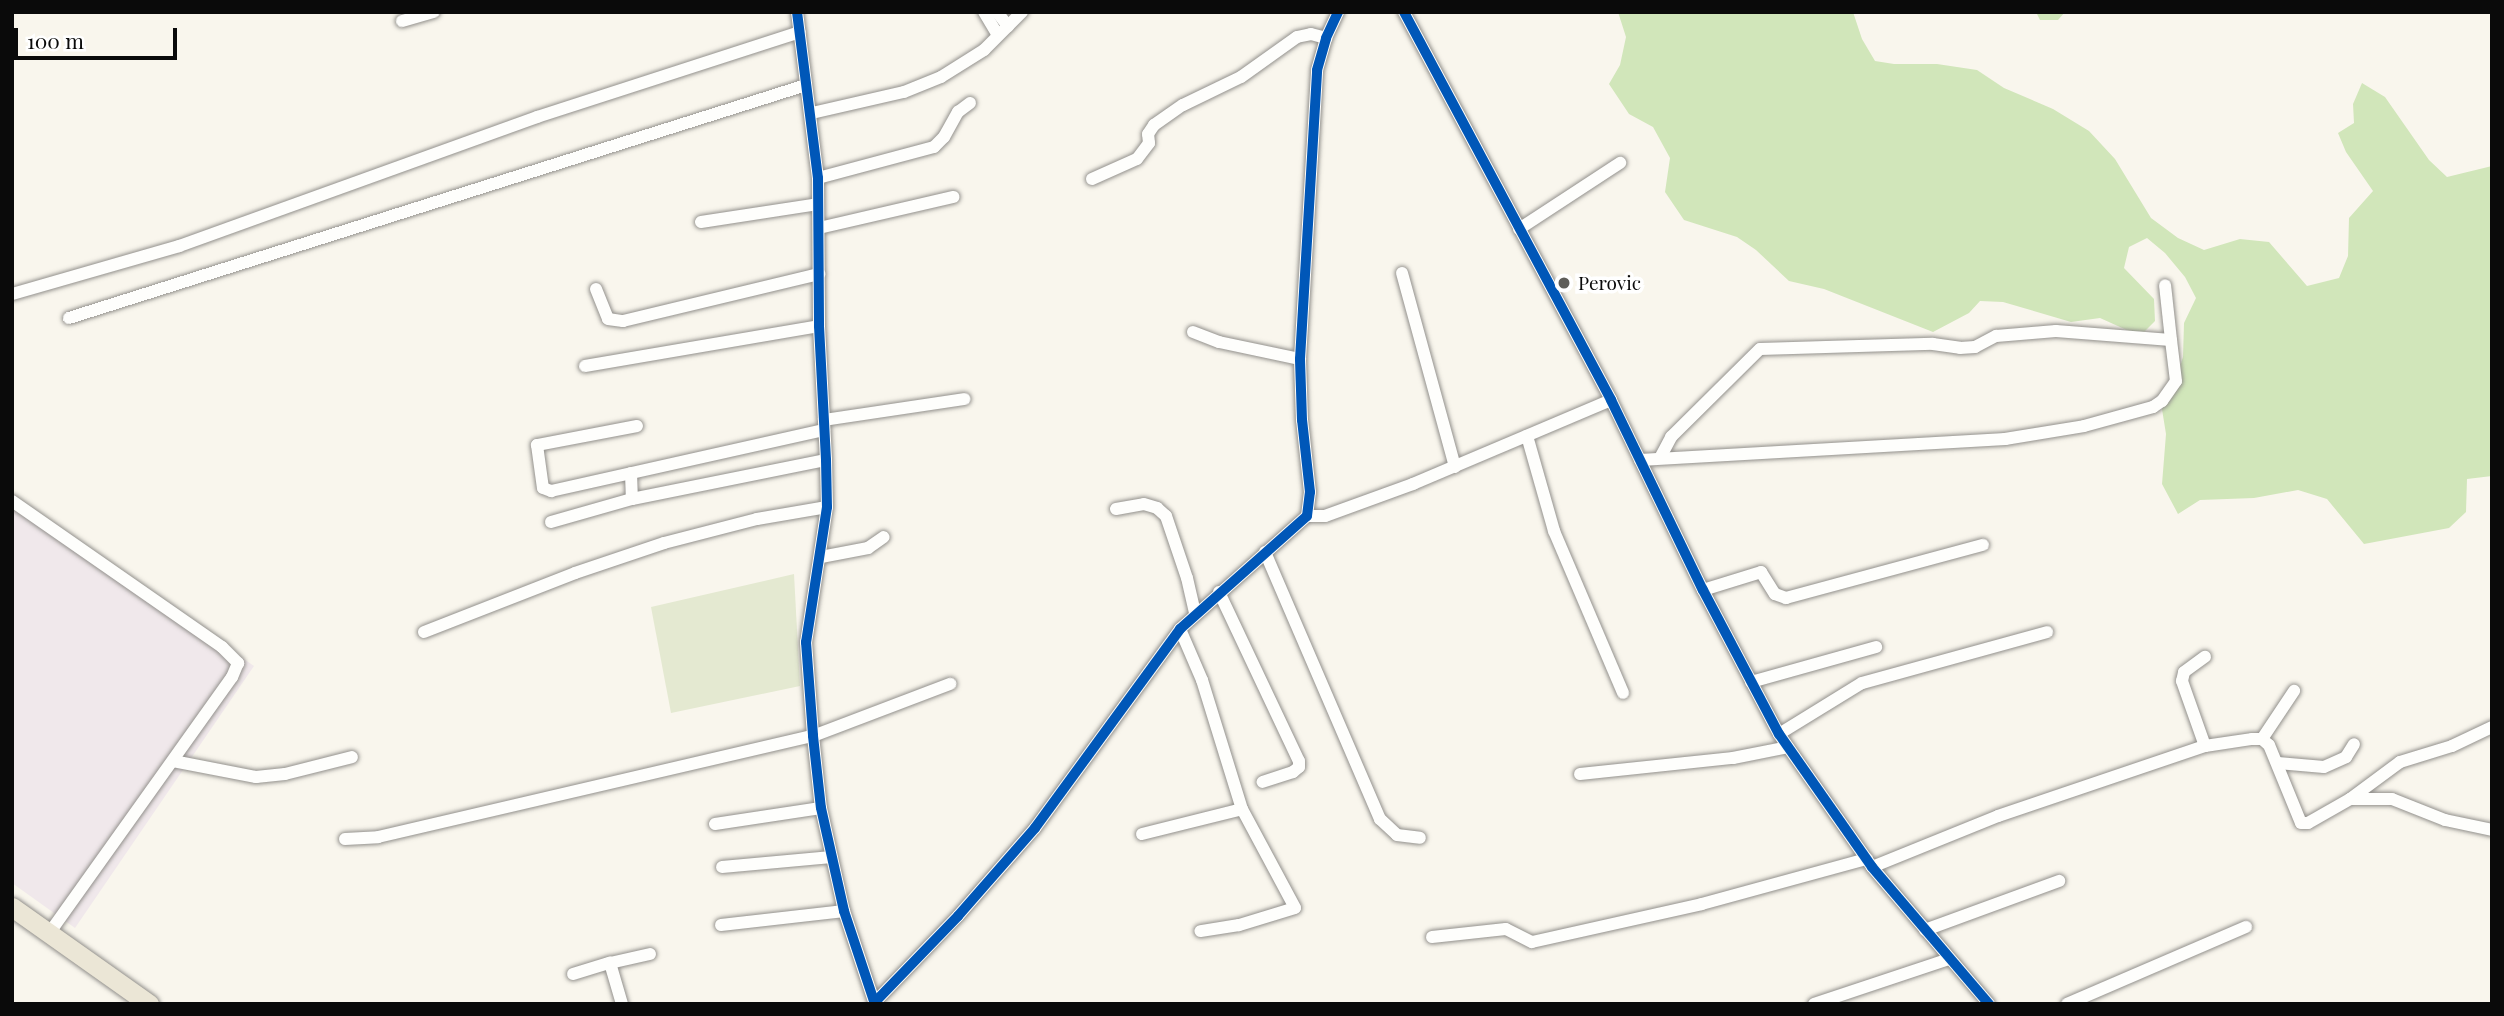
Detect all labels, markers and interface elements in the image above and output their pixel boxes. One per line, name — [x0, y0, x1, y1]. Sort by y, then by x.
scale bar — [18, 14, 180, 58]
text: 100 m — [27, 26, 84, 54]
place label: Perovic — [1578, 272, 1641, 294]
marker: Perovic — [1556, 275, 1572, 291]

